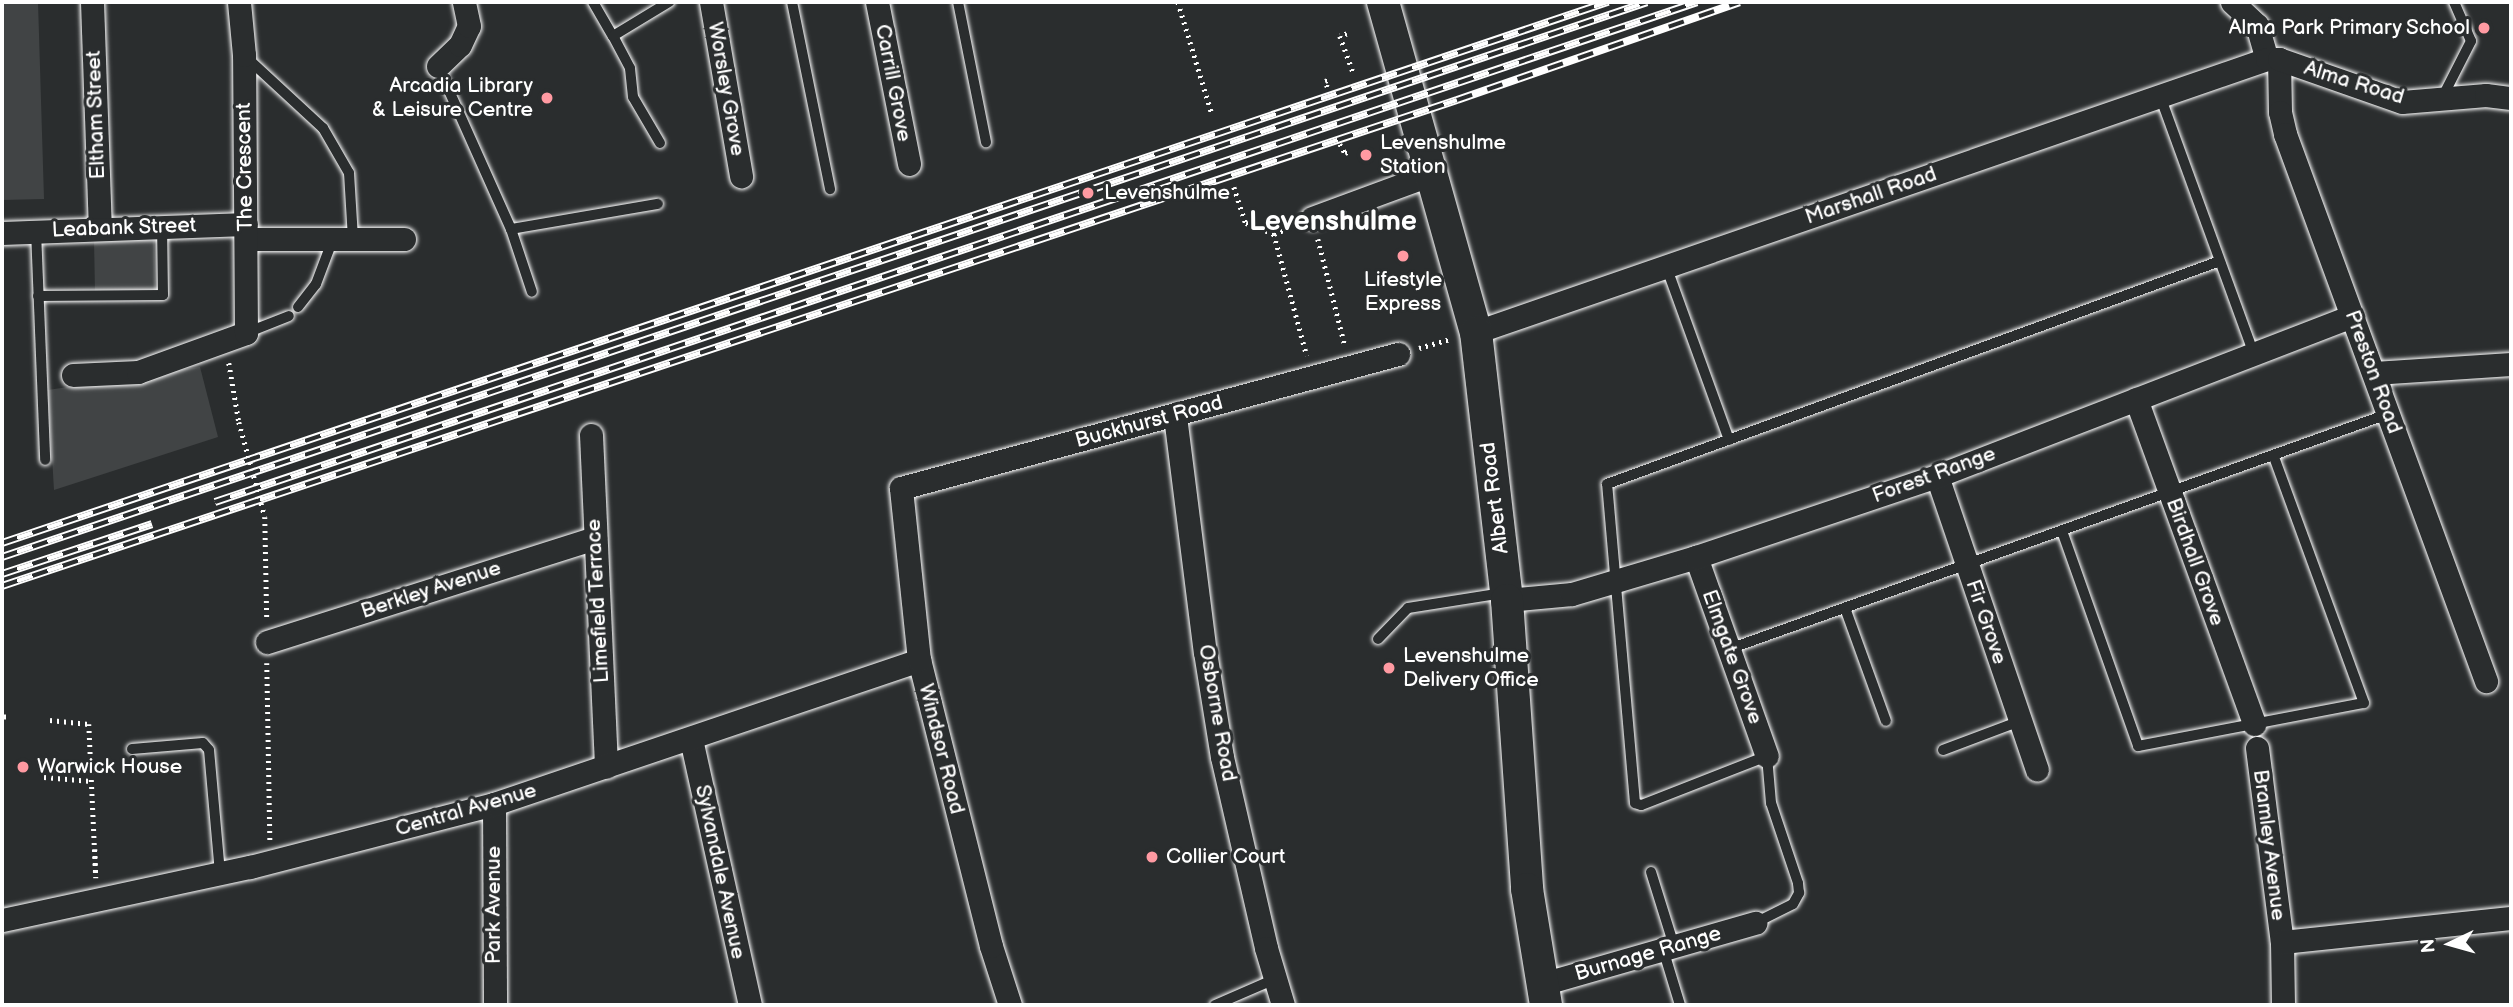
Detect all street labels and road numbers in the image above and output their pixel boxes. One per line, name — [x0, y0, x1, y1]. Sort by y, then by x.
street label: Worsley Grove — [702, 19, 750, 159]
street label: Carrill Grove — [869, 22, 917, 144]
street label: Eltham Street — [81, 50, 111, 180]
street label: Alma Road — [2301, 56, 2407, 110]
street label: The Crescent — [231, 102, 259, 232]
street label: Marshall Road — [1802, 162, 1940, 230]
street label: Leabank Street — [51, 213, 197, 243]
street label: Preston Road — [2339, 307, 2407, 437]
street label: Buckhurst Road — [1073, 390, 1225, 454]
street label: Albert Road — [1476, 441, 1514, 555]
street label: Forest Range — [1869, 441, 1999, 509]
street label: Birdhall Grove — [2160, 495, 2230, 629]
street label: Limefield Terrace — [581, 518, 615, 684]
street label: Berkley Avenue — [357, 555, 505, 625]
street label: Fir Grove — [1960, 576, 2012, 668]
street label: Elmgate Grove — [1696, 586, 1768, 728]
street label: Osborne Road — [1193, 643, 1241, 783]
street label: Windsor Road — [913, 681, 969, 817]
street label: Bramley Avenue — [2247, 767, 2291, 923]
street label: Central Avenue — [393, 778, 539, 842]
street label: Sylvandale Avenue — [689, 783, 751, 961]
street label: Park Avenue — [481, 846, 507, 964]
street label: Burnage Range — [1572, 921, 1724, 987]

